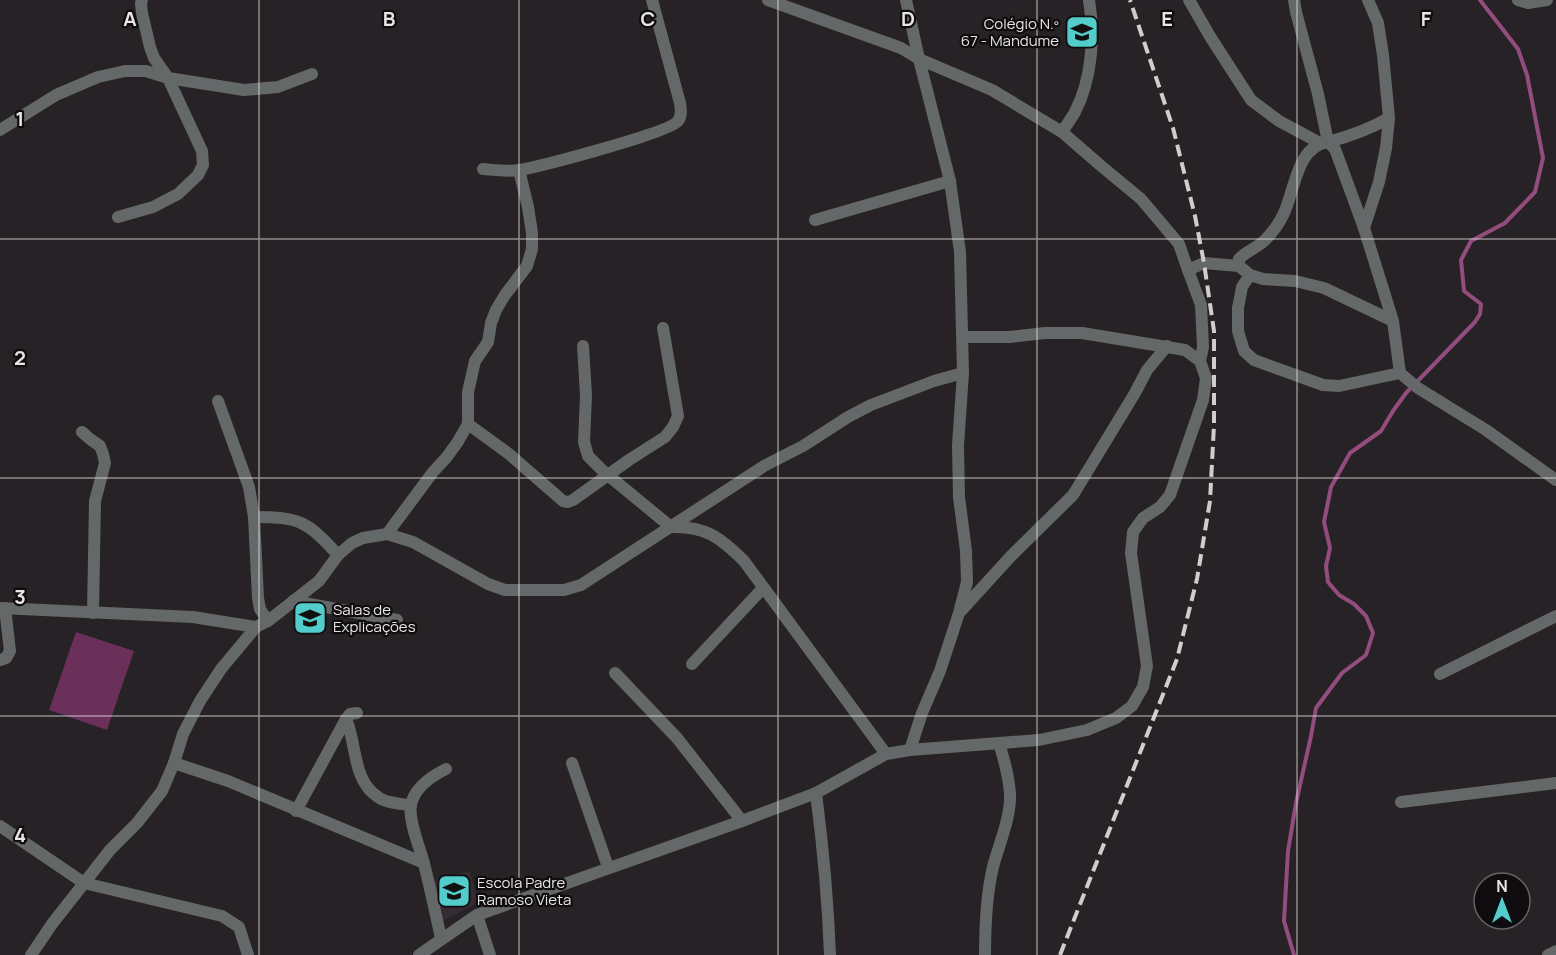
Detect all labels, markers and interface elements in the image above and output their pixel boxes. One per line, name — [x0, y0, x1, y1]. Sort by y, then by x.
text: A — [123, 5, 137, 32]
text: B — [383, 5, 396, 32]
text: C — [641, 5, 655, 32]
text: D — [901, 5, 915, 32]
text: E — [1161, 5, 1173, 32]
text: F — [1421, 5, 1432, 32]
place label: Colégio N.º 67 - Mandume — [961, 13, 1059, 51]
school or university icon: Colégio N.º 67 - Mandume — [1064, 14, 1100, 50]
text: 1 — [16, 105, 24, 132]
text: 2 — [14, 344, 26, 371]
text: 3 — [14, 583, 26, 610]
place label: Salas de Explicações — [333, 599, 416, 637]
school or university icon: Salas de Explicações — [292, 600, 328, 636]
text: 4 — [14, 821, 26, 848]
north arrow — [1472, 871, 1532, 931]
place label: Escola Padre Ramoso Vieta — [477, 872, 571, 910]
school or university icon: Escola Padre Ramoso Vieta — [436, 873, 472, 909]
text: N — [1496, 875, 1508, 897]

